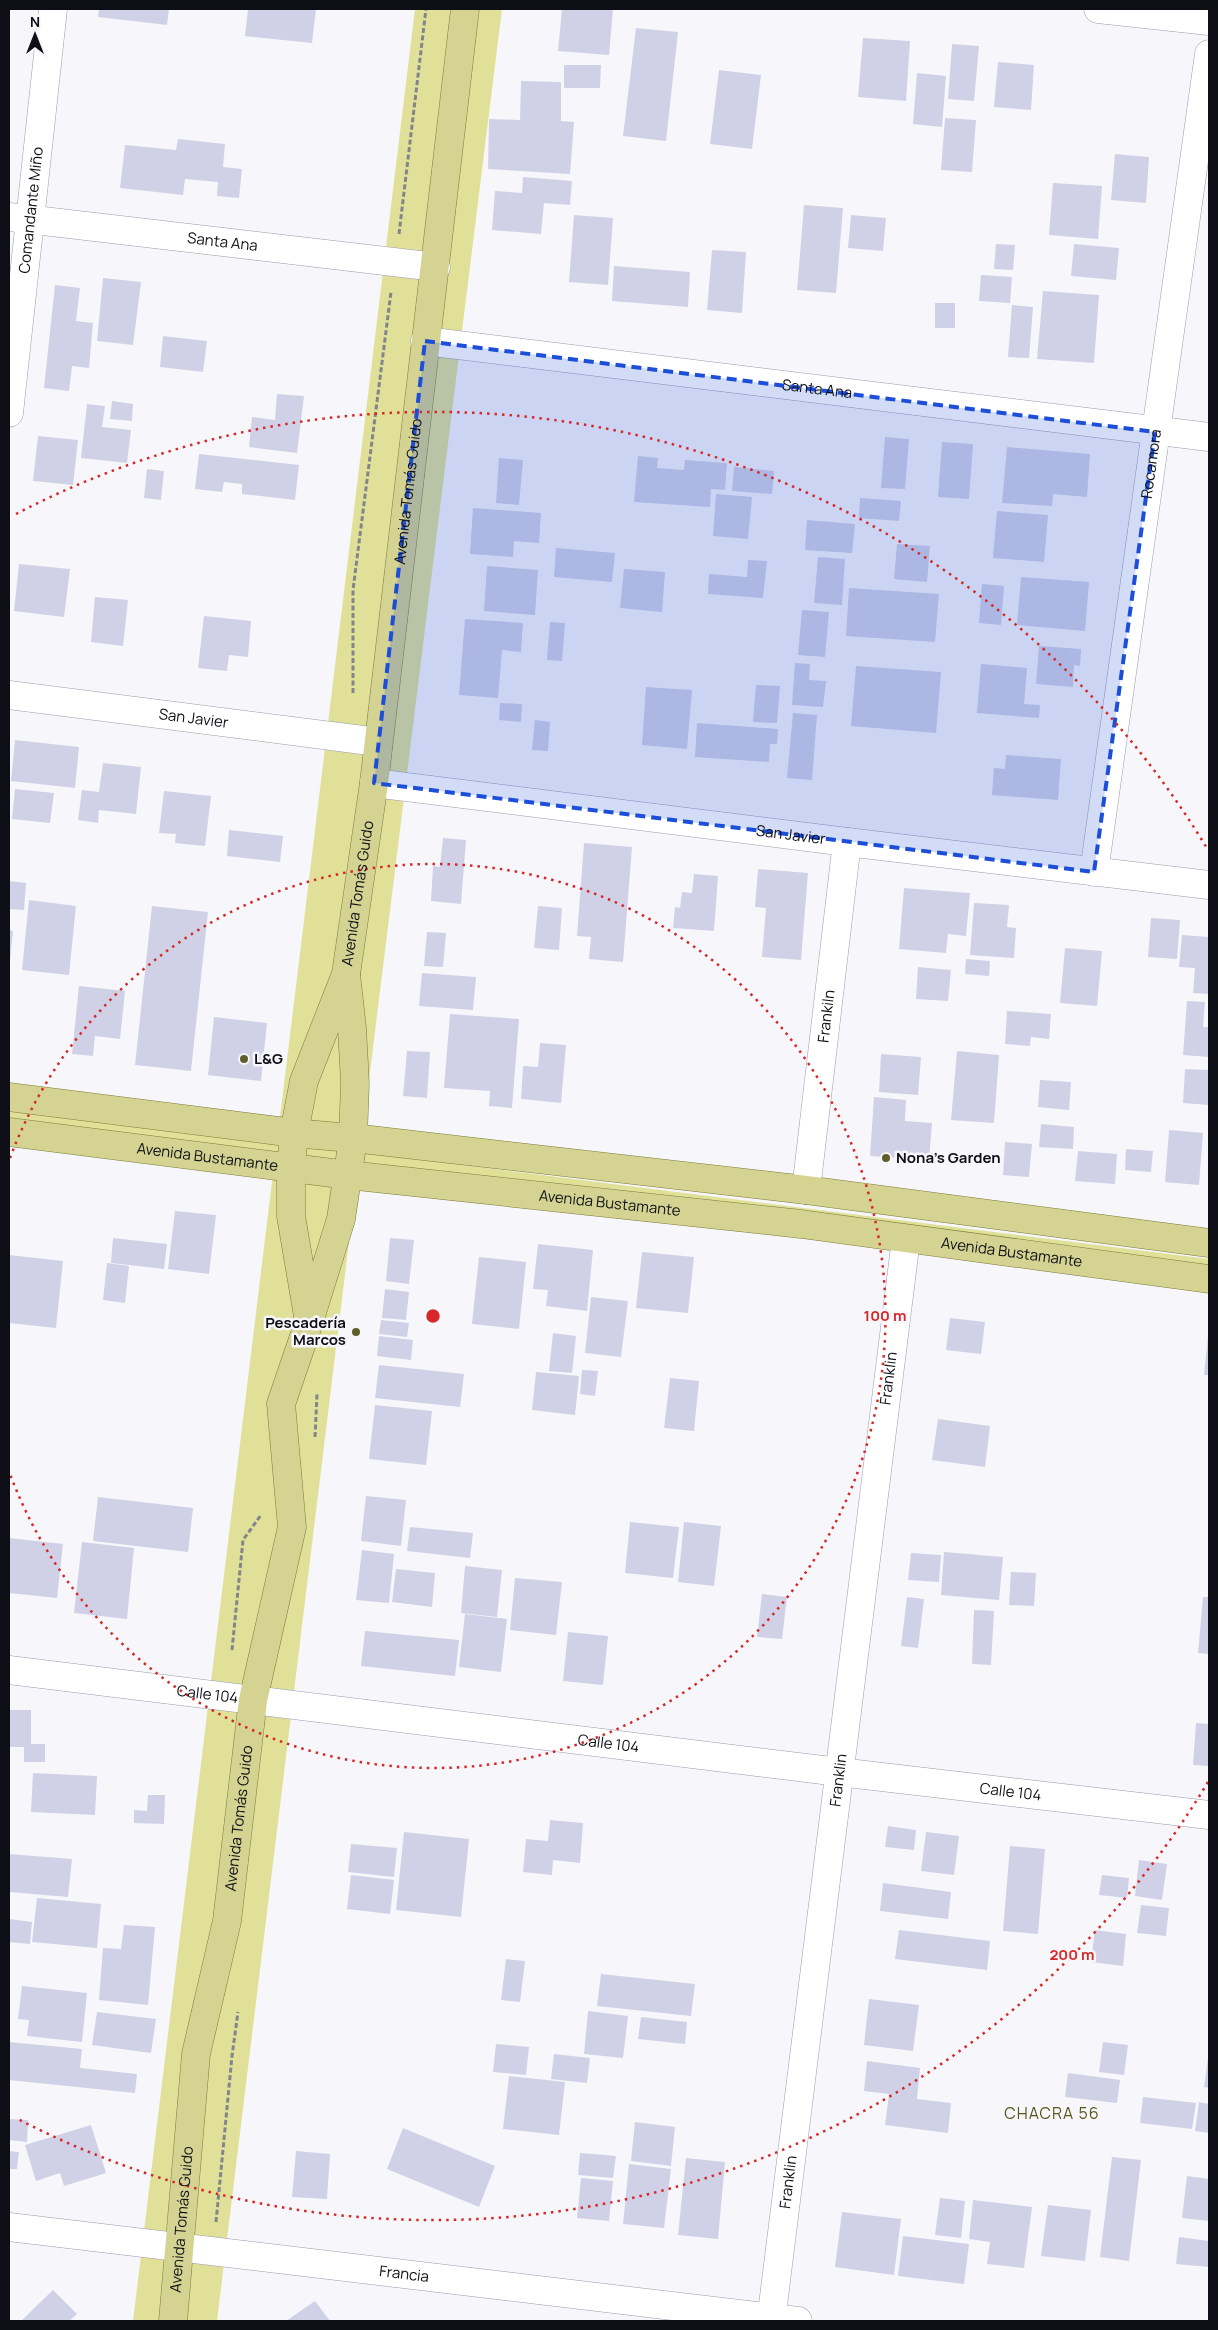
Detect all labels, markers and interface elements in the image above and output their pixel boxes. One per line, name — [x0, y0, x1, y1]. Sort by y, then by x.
north arrow — [10, 10, 60, 60]
text: N — [30, 12, 40, 31]
street label: Comandante Miño — [13, 146, 48, 274]
street label: Santa Ana — [186, 227, 259, 256]
street label: Santa Ana — [781, 374, 853, 403]
street label: Avenida Tomás Guido — [389, 417, 427, 566]
street label: Rocamora — [1136, 428, 1166, 500]
street label: San Javier — [158, 703, 230, 733]
street label: Avenida Tomás Guido — [336, 819, 378, 967]
street label: San Javier — [755, 820, 827, 849]
street label: Frankiln — [812, 988, 840, 1044]
place label: L&G — [254, 1048, 283, 1069]
marker: L&G — [238, 1053, 250, 1065]
street label: Avenida Bustamante — [136, 1137, 280, 1176]
place label: Nona's Garden — [896, 1147, 1001, 1168]
marker: Nona's Garden — [880, 1152, 892, 1164]
street label: Avenida Bustamante — [538, 1185, 682, 1221]
street label: Avenida Bustamante — [940, 1232, 1084, 1272]
text: 100 m — [864, 1305, 906, 1326]
centre of rings — [424, 1307, 442, 1325]
place label: Pescadería Marcos — [265, 1312, 346, 1350]
marker: Pescadería Marcos — [350, 1326, 362, 1338]
street label: Franklin — [874, 1350, 902, 1406]
street label: Calle 104 — [176, 1680, 240, 1708]
street label: Calle 104 — [577, 1729, 641, 1757]
street label: Avenida Tomás Guido — [220, 1744, 258, 1892]
street label: Franklin — [824, 1752, 852, 1808]
street label: Calle 104 — [979, 1777, 1043, 1805]
text: 200 m — [1049, 1944, 1095, 1965]
district label: CHACRA 56 — [1004, 2102, 1100, 2124]
street label: Avenida Tomás Guido — [164, 2145, 198, 2293]
street label: Franklin — [774, 2154, 802, 2210]
street label: Francia — [378, 2260, 430, 2287]

